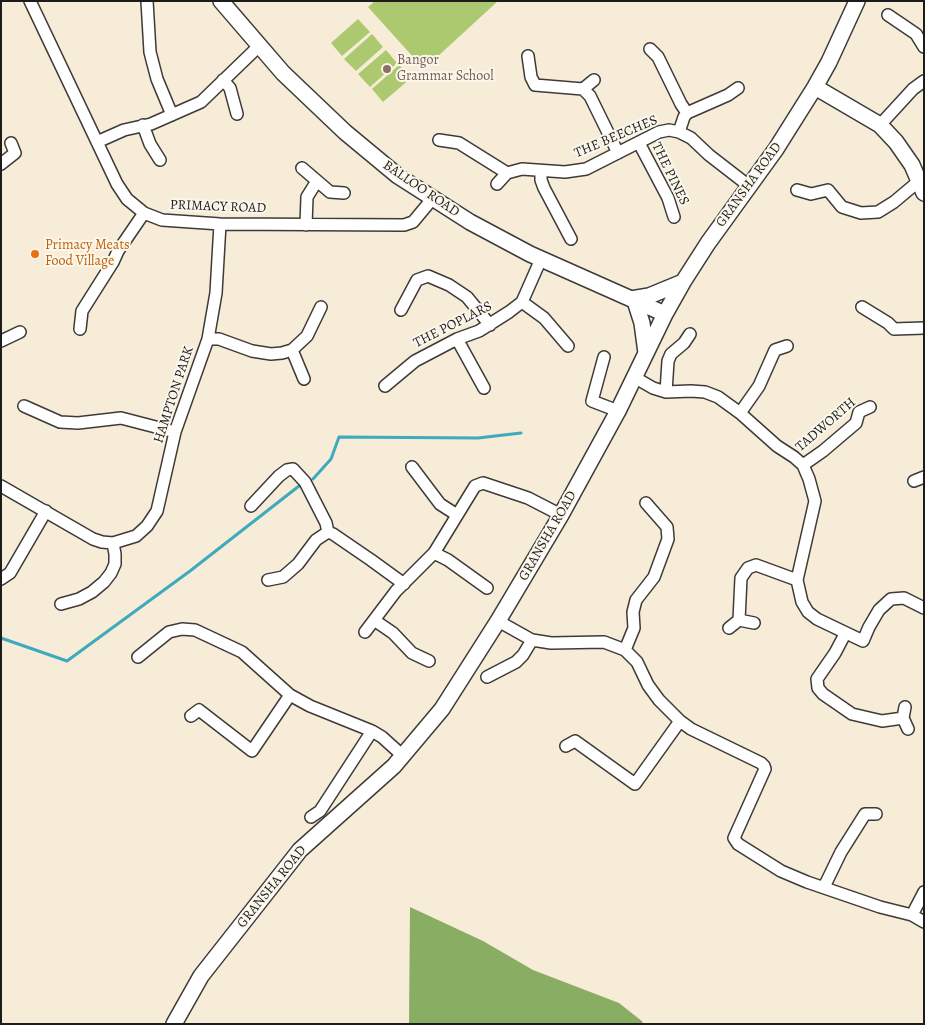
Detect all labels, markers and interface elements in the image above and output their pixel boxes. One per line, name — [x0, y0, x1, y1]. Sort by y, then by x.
place label: Bangor Grammar School — [397, 53, 494, 85]
marker: Bangor Grammar School — [381, 63, 393, 75]
street label: THE BEECHES — [572, 112, 660, 162]
street label: GRANSHA ROAD — [713, 139, 785, 231]
street label: THE PINES — [648, 140, 692, 208]
street label: BALLOO ROAD — [380, 157, 462, 221]
street label: PRIMACY ROAD — [170, 197, 266, 217]
place label: Primacy Meats Food Village — [45, 238, 130, 270]
marker: Primacy Meats Food Village — [29, 248, 41, 260]
street label: THE POPLARS — [411, 298, 495, 352]
street label: HAMPTON PARK — [150, 344, 198, 446]
street label: TADWORTH — [793, 394, 859, 456]
street label: GRANSHA ROAD — [516, 488, 580, 584]
street label: GRANSHA ROAD — [234, 843, 310, 931]

